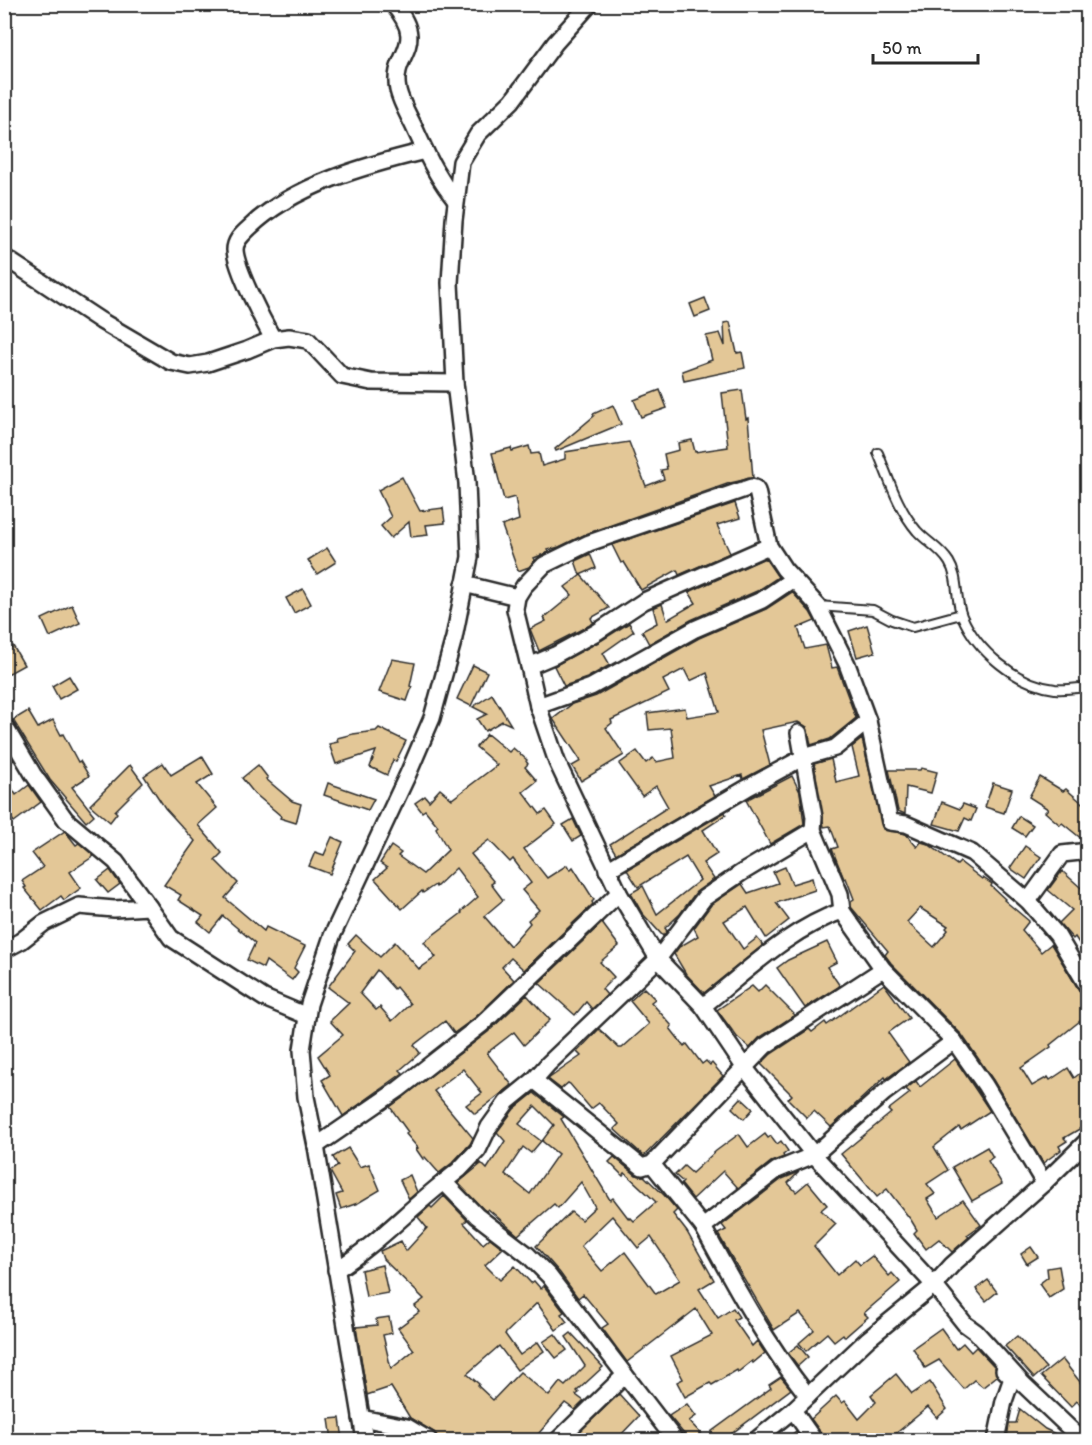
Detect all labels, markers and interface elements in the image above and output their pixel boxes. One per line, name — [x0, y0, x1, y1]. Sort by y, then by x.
scale bar — [873, 27, 978, 65]
text: 50 m — [882, 37, 922, 59]

